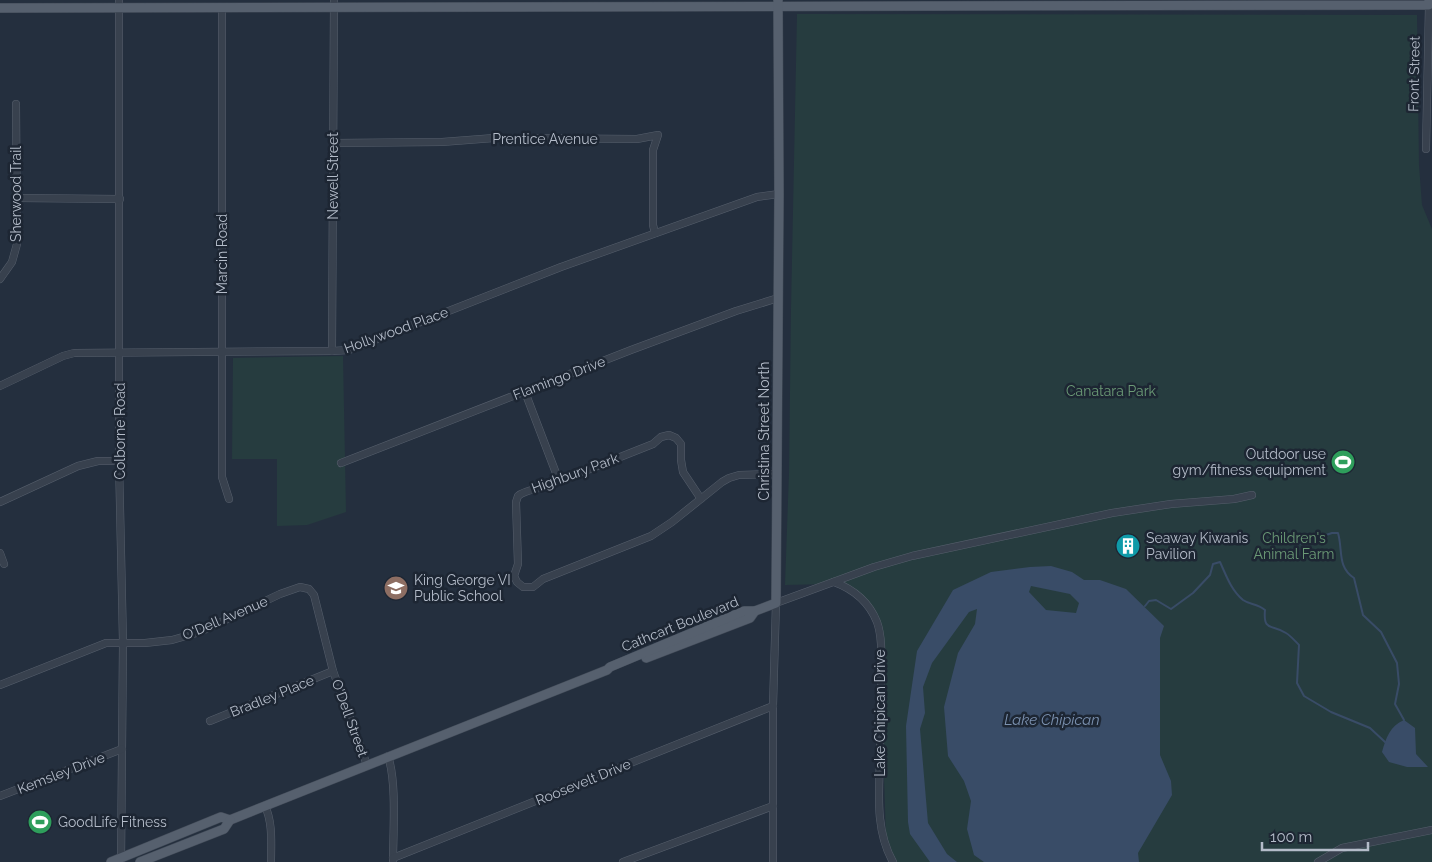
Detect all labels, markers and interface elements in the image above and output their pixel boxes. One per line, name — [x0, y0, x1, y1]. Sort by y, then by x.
street label: Front Street — [1405, 36, 1423, 112]
street label: Prentice Avenue — [492, 131, 598, 147]
street label: Newell Street — [325, 132, 341, 220]
street label: Sherwood Trail — [8, 146, 24, 242]
street label: Marcin Road — [214, 214, 230, 294]
street label: Hollywood Place — [342, 304, 450, 356]
street label: Flamingo Drive — [511, 353, 607, 403]
street label: Christina Street North — [756, 362, 772, 500]
street label: Colborne Road — [112, 382, 128, 480]
park label: Canatara Park — [1066, 383, 1157, 399]
place label: Outdoor use gym/fitness equipment — [1173, 446, 1326, 478]
sports icon: Outdoor use gym/fitness equipment — [1330, 449, 1356, 475]
street label: Highbury Park — [529, 450, 621, 496]
place label: Seaway Kiwanis Pavilion — [1146, 530, 1249, 562]
park label: Children's Animal Farm — [1254, 530, 1334, 562]
building icon: Seaway Kiwanis Pavilion — [1115, 533, 1141, 559]
place label: King George VI Public School — [414, 572, 511, 604]
school or university icon: King George VI Public School — [383, 575, 409, 601]
street label: O'Dell Avenue — [180, 593, 270, 643]
street label: Cathcart Boulevard — [619, 593, 741, 655]
street label: Lake Chipican Drive — [872, 649, 888, 777]
street label: Bradley Place — [228, 672, 316, 720]
street label: O'Dell Street — [329, 677, 371, 759]
water label: Lake Chipican — [1004, 711, 1100, 729]
street label: Kemsley Drive — [15, 749, 107, 797]
street label: Roosevelt Drive — [533, 756, 633, 808]
sports icon: GoodLife Fitness — [27, 809, 53, 835]
place label: GoodLife Fitness — [58, 814, 167, 830]
scale bar — [1262, 820, 1368, 852]
text: 100 m — [1270, 828, 1312, 846]

